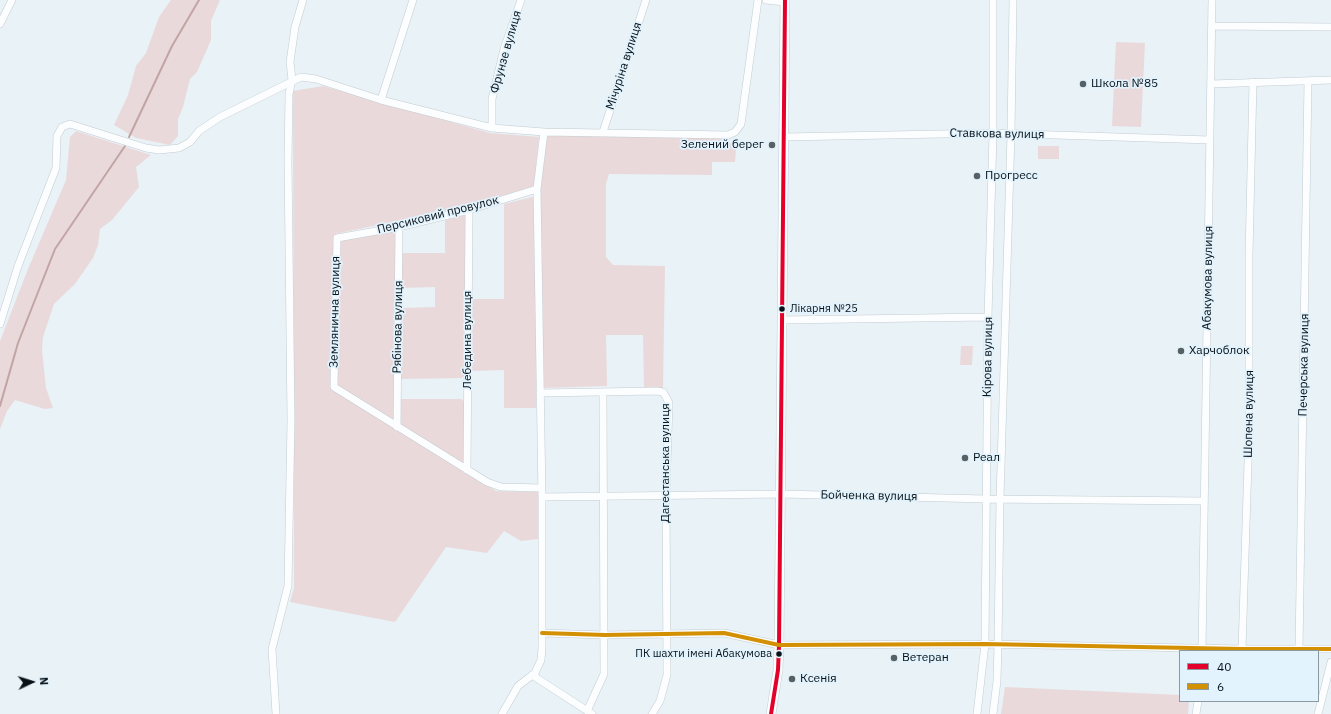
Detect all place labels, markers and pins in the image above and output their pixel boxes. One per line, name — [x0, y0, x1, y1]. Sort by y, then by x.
place label: Школа №85 — [1091, 77, 1158, 91]
marker: Школа №85 — [1078, 79, 1088, 89]
place label: Зелений берег — [681, 138, 764, 152]
marker: Зелений берег — [767, 140, 777, 150]
place label: Прогресс — [985, 169, 1038, 183]
marker: Прогресс — [972, 171, 982, 181]
place label: Лікарня №25 — [790, 302, 858, 316]
marker: Лікарня №25 — [777, 304, 787, 314]
place label: Харчоблок — [1189, 344, 1250, 358]
marker: Харчоблок — [1176, 346, 1186, 356]
place label: Реал — [973, 451, 1000, 465]
marker: Реал — [960, 453, 970, 463]
place label: ПК шахти імені Абакумова — [635, 647, 772, 661]
marker: ПК шахти імені Абакумова — [774, 649, 784, 659]
place label: Ветеран — [902, 651, 949, 665]
marker: Ветеран — [889, 653, 899, 663]
place label: Ксенія — [800, 672, 837, 686]
marker: Ксенія — [787, 674, 797, 684]

